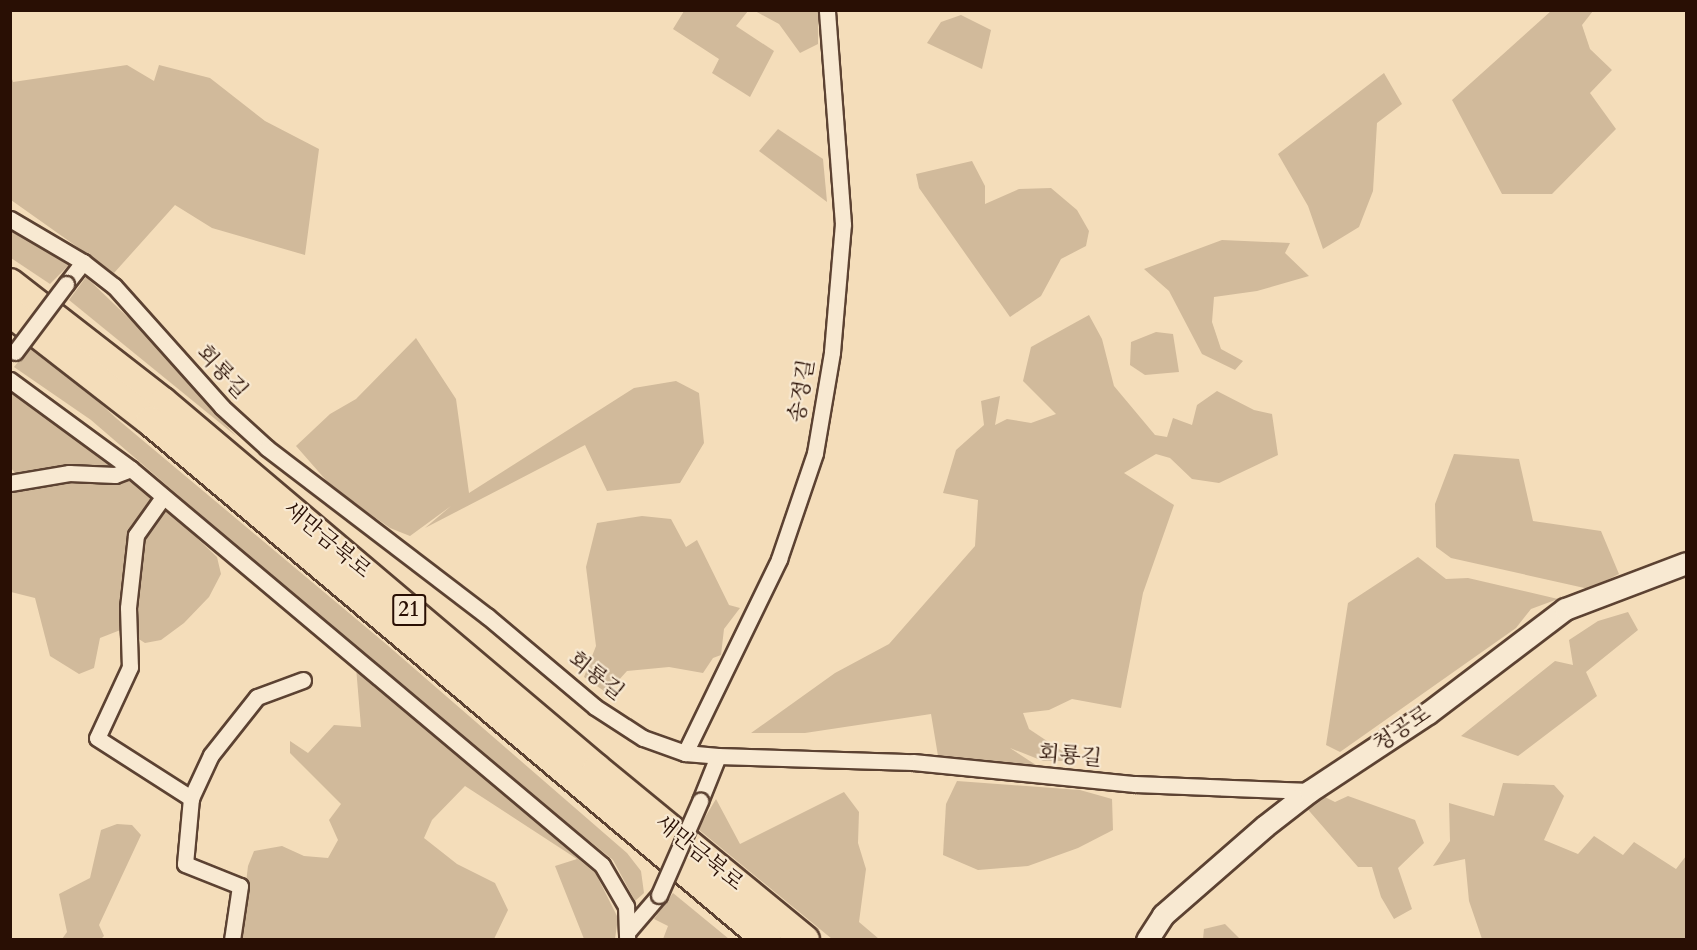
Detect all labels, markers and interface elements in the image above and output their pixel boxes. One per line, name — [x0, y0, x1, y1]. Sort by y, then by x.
street label: 회룡길 — [191, 340, 253, 404]
street label: 송정길 — [784, 357, 820, 425]
street label: 새만금북로 — [278, 496, 376, 584]
road number: 21 — [391, 592, 427, 628]
street label: 회룡길 — [563, 646, 629, 706]
street label: 청공로 — [1368, 700, 1436, 758]
street label: 회룡길 — [1037, 740, 1103, 772]
street label: 새만금북로 — [649, 809, 749, 897]

